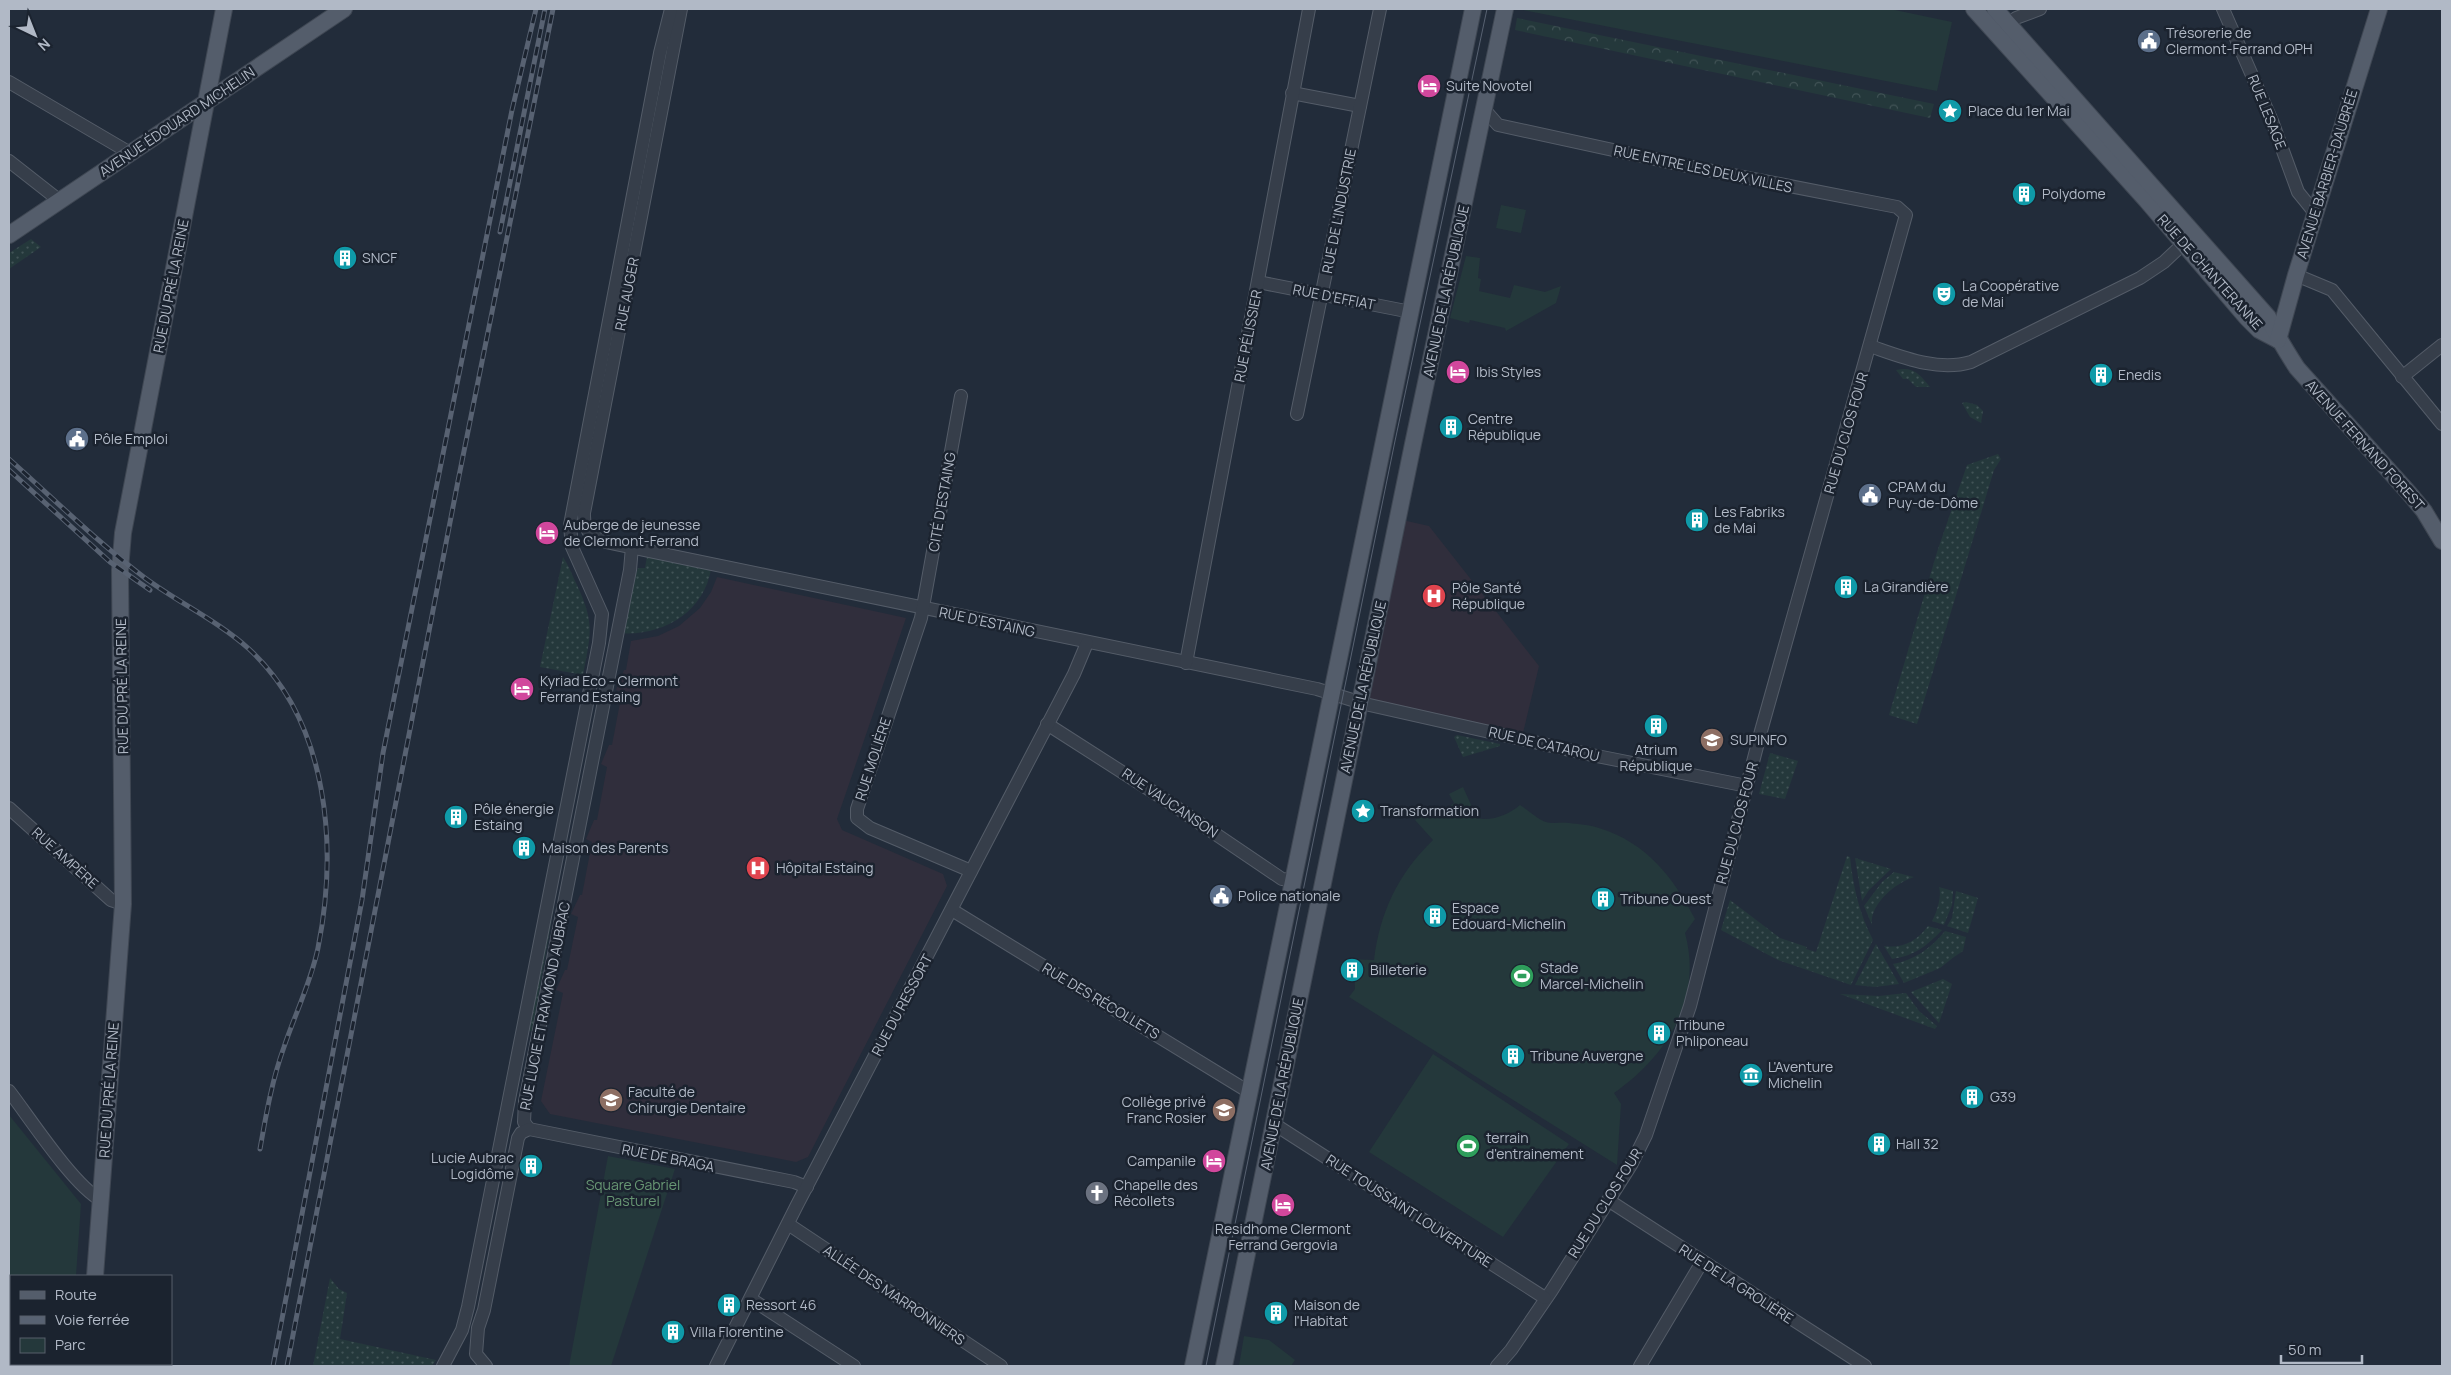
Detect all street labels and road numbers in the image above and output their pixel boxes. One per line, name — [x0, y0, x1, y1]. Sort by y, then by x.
street label: AVENUE ÉDOUARD MICHELIN — [95, 62, 258, 181]
street label: RUE LESAGE — [2244, 72, 2291, 152]
street label: AVENUE BARBIER-DAUBRÉE — [2292, 87, 2361, 261]
street label: RUE ENTRE LES DEUX VILLES — [1612, 140, 1794, 197]
street label: RUE DE L'INDUSTRIE — [1317, 147, 1360, 275]
street label: AVENUE DE LA RÉPUBLIQUE — [1418, 203, 1473, 379]
street label: RUE DE CHANTERANNE — [2154, 210, 2267, 333]
street label: RUE DU PRÉ LA REINE — [148, 217, 193, 354]
street label: RUE AUGER — [610, 255, 643, 332]
street label: RUE D'EFFIAT — [1291, 279, 1378, 314]
street label: RUE PÉLISSIER — [1229, 288, 1266, 384]
street label: RUE DU CLOS FOUR — [1819, 370, 1872, 496]
street label: AVENUE FERNAND FOREST — [2302, 375, 2429, 514]
street label: CITÉ D'ESTAING — [923, 451, 960, 553]
street label: AVENUE DE LA RÉPUBLIQUE — [1335, 599, 1390, 775]
street label: RUE D'ESTAING — [937, 602, 1037, 641]
street label: RUE DU PRÉ LA REINE — [111, 618, 132, 754]
street label: RUE MOLIÈRE — [850, 715, 895, 803]
street label: RUE DE CATAROU — [1487, 722, 1601, 765]
street label: RUE DU CLOS FOUR — [1711, 760, 1762, 886]
street label: RUE VAUCANSON — [1119, 763, 1222, 842]
street label: RUE AMPÈRE — [28, 823, 103, 893]
street label: RUE LUCIE ET RAYMOND AUBRAC — [515, 900, 574, 1112]
street label: RUE DU RESSORT — [867, 950, 937, 1059]
street label: RUE DES RÉCOLLETS — [1039, 958, 1164, 1043]
street label: AVENUE DE LA RÉPUBLIQUE — [1255, 996, 1308, 1172]
street label: RUE DU PRÉ LA REINE — [94, 1021, 123, 1158]
street label: RUE DE BRAGA — [620, 1139, 716, 1176]
street label: RUE DU CLOS FOUR — [1563, 1144, 1646, 1261]
street label: RUE TOUSSAINT LOUVERTURE — [1323, 1150, 1496, 1271]
street label: ALLÉE DES MARRONNIERS — [820, 1240, 969, 1349]
street label: RUE DE LA GROLIÈRE — [1676, 1240, 1797, 1328]

